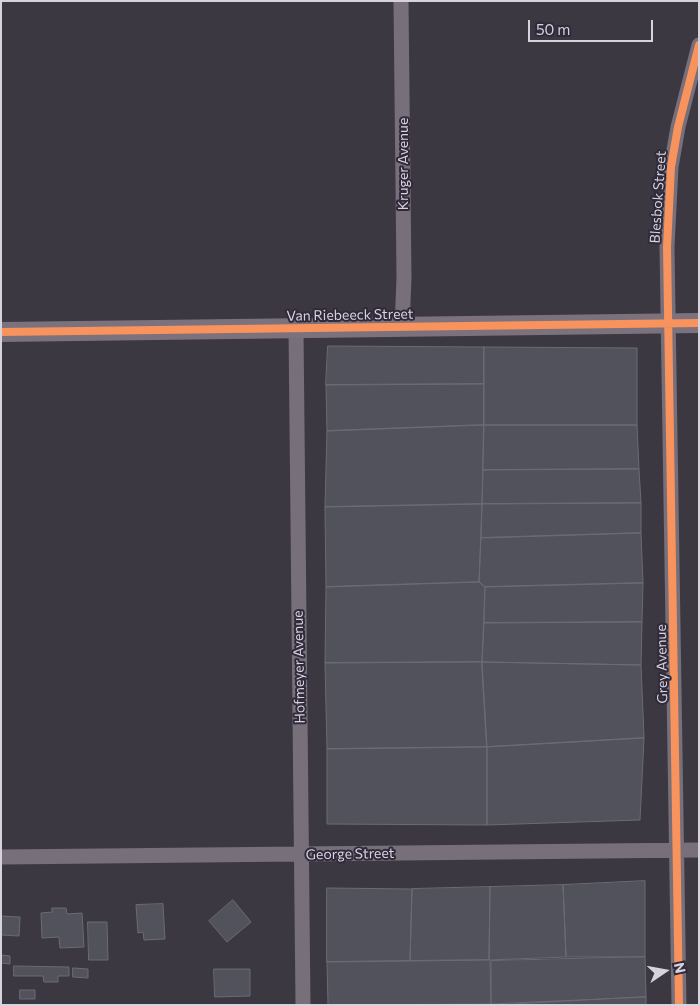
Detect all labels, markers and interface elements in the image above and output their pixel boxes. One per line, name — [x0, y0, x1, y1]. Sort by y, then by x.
scale bar — [530, 10, 655, 42]
text: 50 m — [536, 20, 570, 38]
street label: Kruger Avenue — [395, 118, 411, 210]
street label: Blesbok Street — [646, 150, 670, 244]
street label: Van Riebeeck Street — [286, 305, 414, 325]
street label: Hofmeyer Avenue — [290, 610, 308, 724]
street label: Grey Avenue — [653, 624, 671, 704]
street label: George Street — [306, 845, 394, 863]
north arrow — [640, 946, 690, 996]
text: N — [671, 961, 690, 975]

